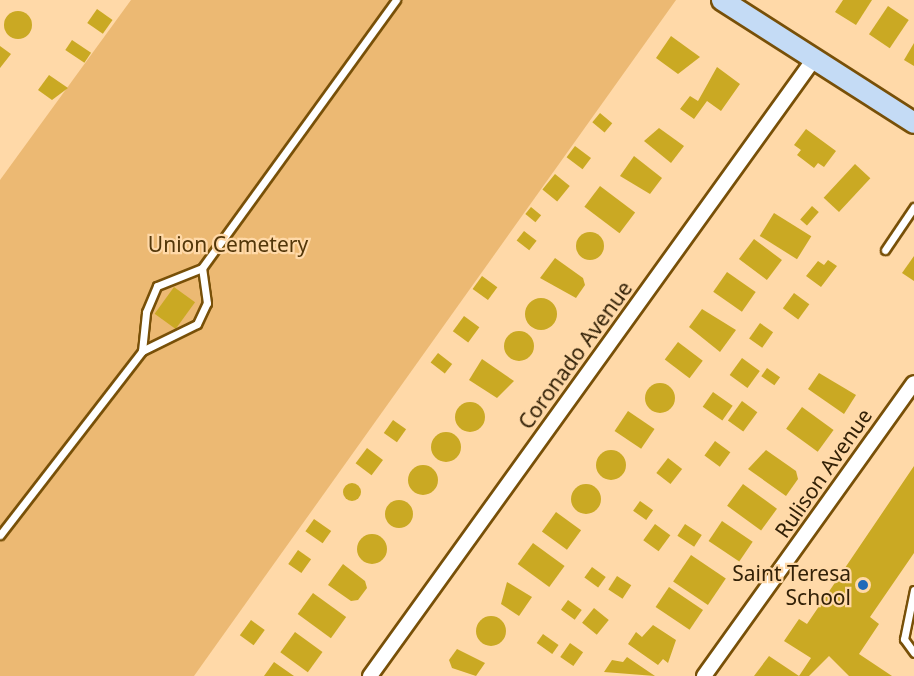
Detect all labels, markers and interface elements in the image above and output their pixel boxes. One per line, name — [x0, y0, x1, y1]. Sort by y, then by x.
park label: Union Cemetery — [148, 231, 308, 257]
street label: Coronado Avenue — [513, 276, 637, 434]
street label: Rulison Avenue — [769, 404, 877, 542]
place label: Saint Teresa School — [732, 560, 851, 610]
marker: Saint Teresa School — [856, 578, 870, 592]

